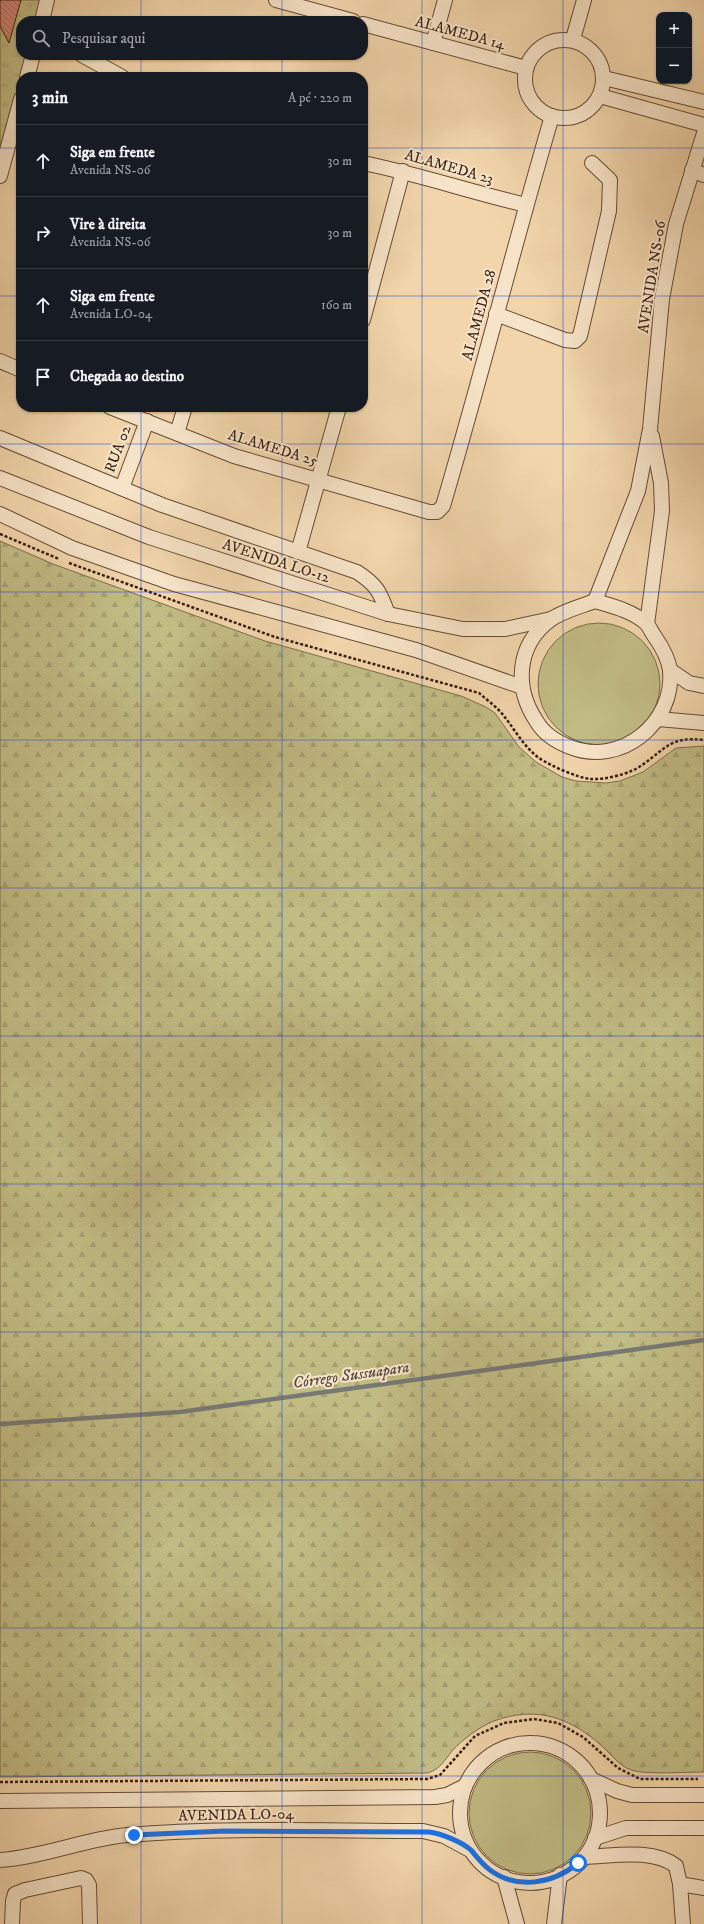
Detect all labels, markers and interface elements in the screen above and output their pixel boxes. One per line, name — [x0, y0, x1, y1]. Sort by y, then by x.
street label: ALAMEDA 14 — [413, 12, 507, 54]
map controls — [656, 12, 692, 84]
button: + — [656, 12, 692, 48]
search box — [16, 16, 368, 60]
icon: search — [30, 27, 52, 49]
text: Pesquisar aqui — [62, 29, 145, 48]
button: − — [656, 48, 692, 84]
text: 3 min — [32, 87, 68, 109]
text: A pé · 220 m — [288, 90, 352, 106]
text: Siga em frente — [70, 143, 155, 162]
street label: ALAMEDA 23 — [403, 145, 495, 189]
icon: ahead — [32, 150, 54, 172]
text: 30 m — [328, 153, 352, 169]
text: Avenida NS-06 — [70, 162, 150, 178]
text: Vire à direita — [70, 215, 146, 234]
street label: AVENIDA NS-06 — [634, 218, 670, 335]
icon: right — [32, 222, 54, 244]
text: 30 m — [328, 225, 352, 241]
text: Avenida NS-06 — [70, 234, 150, 250]
street label: ALAMEDA 28 — [458, 268, 500, 362]
text: Siga em frente — [70, 287, 155, 306]
icon: ahead — [32, 294, 54, 316]
text: 160 m — [321, 297, 352, 313]
text: Avenida LO-04 — [70, 306, 152, 322]
icon: arrive — [32, 366, 54, 388]
text: Chegada ao destino — [70, 367, 184, 386]
street label: RUA 02 — [100, 422, 136, 475]
street label: ALAMEDA 25 — [226, 425, 321, 471]
street label: AVENIDA LO-12 — [220, 535, 333, 588]
water label: Córrego Sussuapara — [291, 1357, 411, 1393]
street label: AVENIDA LO-04 — [178, 1804, 294, 1826]
route end — [125, 1826, 143, 1844]
route start — [569, 1854, 587, 1872]

